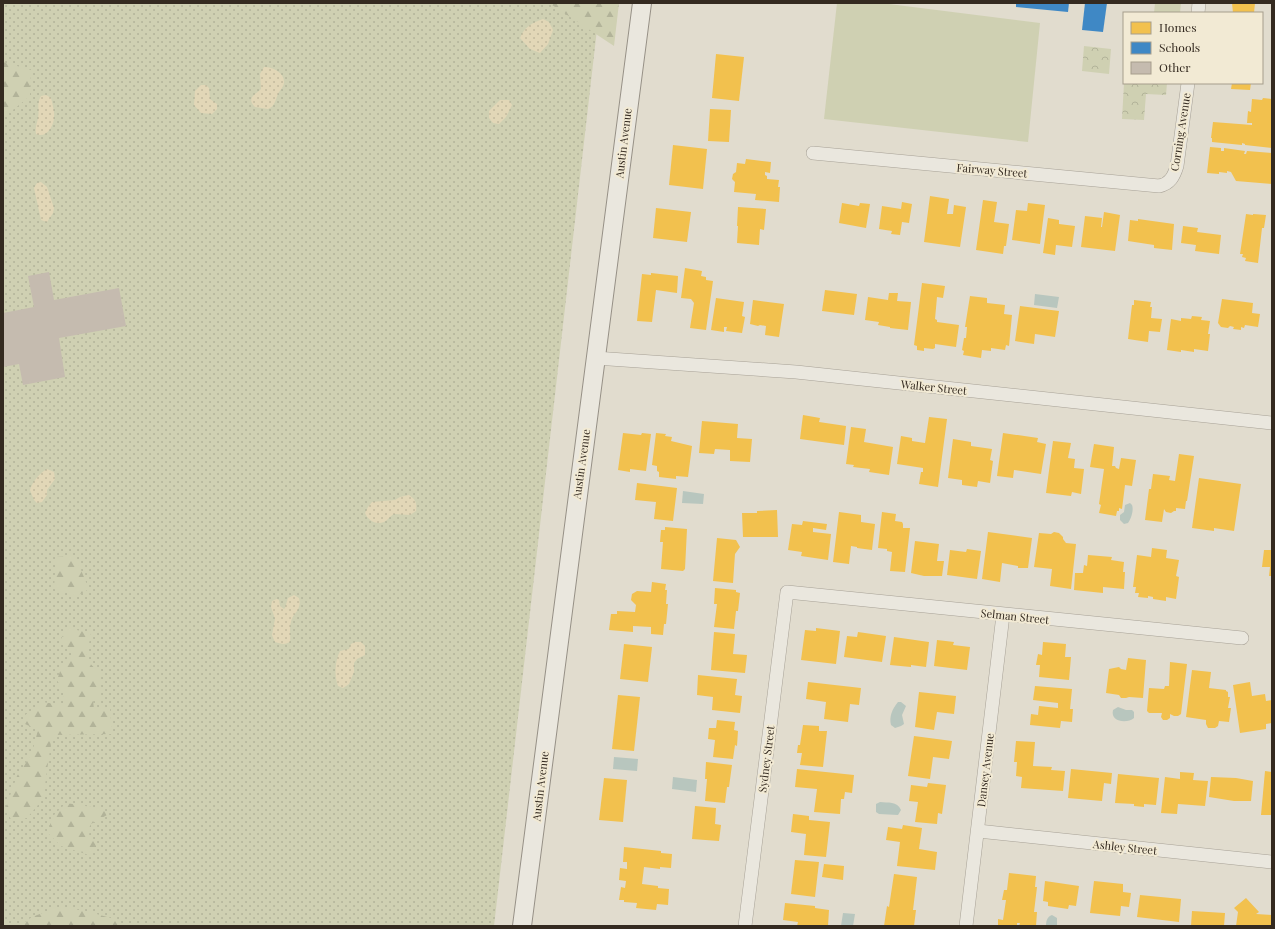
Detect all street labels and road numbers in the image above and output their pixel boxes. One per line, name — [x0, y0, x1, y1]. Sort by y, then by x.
street label: Corning Avenue — [1166, 91, 1194, 172]
street label: Austin Avenue — [611, 107, 635, 180]
street label: Fairway Street — [956, 159, 1028, 181]
street label: Walker Street — [899, 376, 968, 398]
street label: Austin Avenue — [569, 428, 593, 501]
street label: Selman Street — [980, 605, 1050, 627]
street label: Sydney Street — [754, 725, 778, 793]
street label: Dansey Avenue — [973, 732, 997, 808]
street label: Austin Avenue — [528, 750, 552, 823]
street label: Ashley Street — [1091, 836, 1158, 858]

